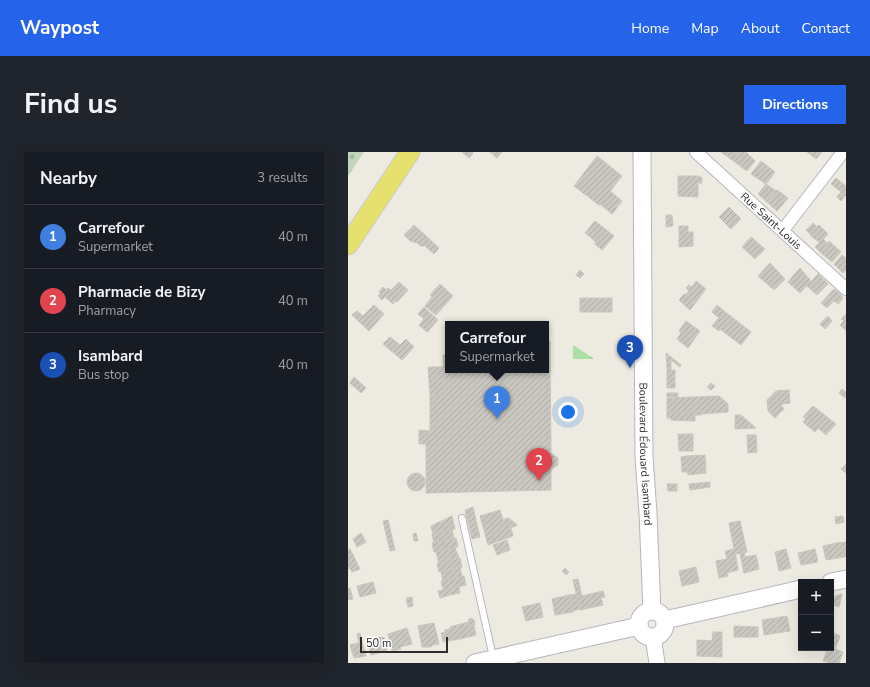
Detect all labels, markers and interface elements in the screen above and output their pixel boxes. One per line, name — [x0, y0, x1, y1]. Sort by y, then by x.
text: Waypost — [20, 15, 99, 41]
text: Home — [631, 19, 669, 38]
text: Map — [691, 19, 719, 38]
text: About — [741, 19, 780, 38]
text: Contact — [802, 19, 850, 38]
text: Find us — [24, 85, 118, 123]
button: Directions — [744, 85, 846, 124]
text: Nearby — [40, 167, 97, 190]
text: 3 results — [257, 169, 308, 187]
street label: Rue Saint-Louis — [737, 189, 805, 253]
text: Carrefour — [78, 218, 144, 238]
text: 1 — [49, 228, 57, 246]
text: 40 m — [278, 228, 308, 246]
text: Supermarket — [78, 238, 153, 256]
text: Pharmacie de Bizy — [78, 282, 205, 302]
text: 2 — [49, 292, 57, 310]
text: 40 m — [278, 292, 308, 310]
text: Pharmacy — [78, 302, 136, 320]
popup — [445, 321, 549, 373]
text: Carrefour — [460, 328, 526, 348]
pin: 3 — [617, 335, 643, 368]
text: Isambard — [78, 346, 143, 366]
text: Supermarket — [460, 348, 534, 366]
text: 3 — [49, 356, 57, 374]
text: 40 m — [278, 356, 308, 374]
text: Bus stop — [78, 366, 129, 384]
street label: Boulevard Édouard Isambard — [636, 382, 656, 526]
pin: 1 — [484, 386, 510, 419]
your location — [558, 402, 578, 422]
pin: 2 — [526, 448, 552, 481]
map controls — [798, 579, 834, 651]
button: + — [798, 579, 834, 615]
button: − — [798, 615, 834, 651]
scale bar — [360, 635, 448, 654]
text: 50 m — [366, 636, 391, 651]

